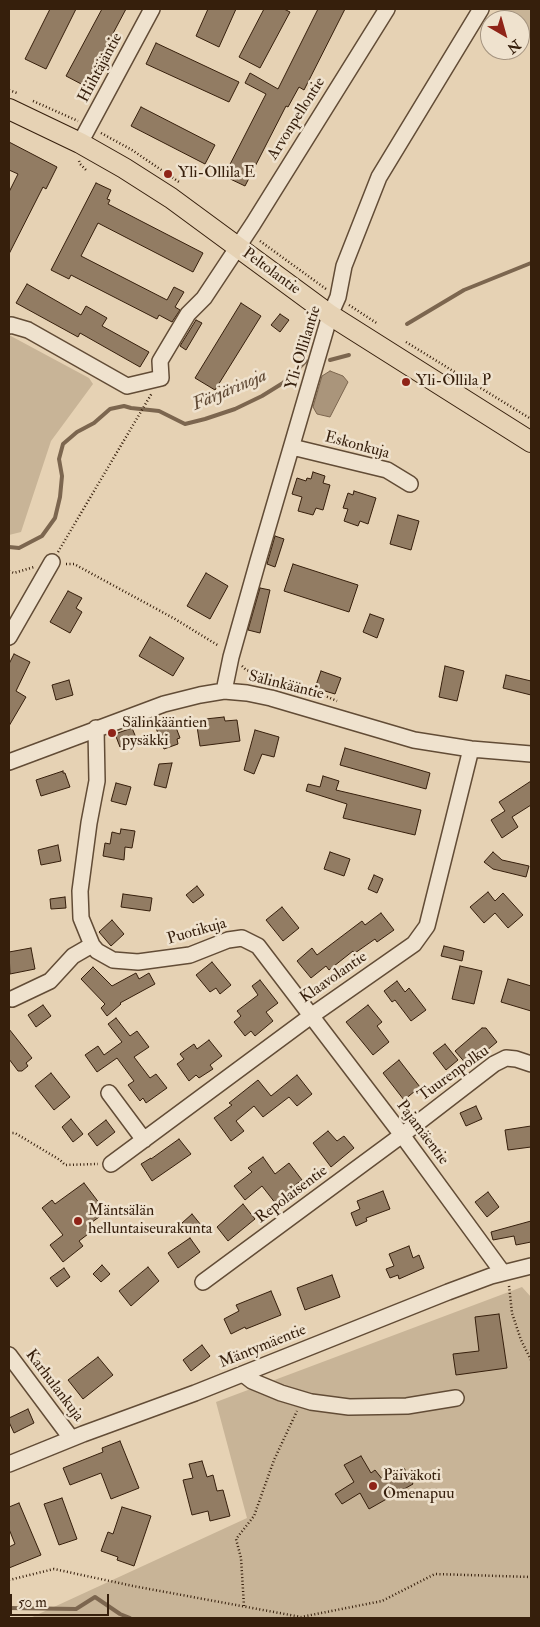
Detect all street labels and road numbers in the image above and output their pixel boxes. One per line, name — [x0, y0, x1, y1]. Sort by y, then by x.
street label: Hiihtäjäntie — [75, 30, 127, 106]
street label: Arvonpellontie — [264, 74, 330, 164]
street label: Peltolantie — [238, 244, 304, 300]
street label: Yli-Ollilantie — [282, 304, 326, 392]
street label: Eskonkuja — [322, 428, 392, 464]
street label: Sälinkääntie — [246, 667, 326, 705]
street label: Puotikuja — [165, 914, 229, 950]
street label: Klaavolantie — [297, 948, 371, 1008]
street label: Tuurenpolku — [415, 1042, 493, 1106]
street label: Pajamäentie — [392, 1097, 452, 1169]
street label: Repolaisentie — [252, 1162, 332, 1228]
street label: Mäntymäentie — [217, 1321, 309, 1373]
street label: Karhulankuja — [21, 1346, 87, 1426]

